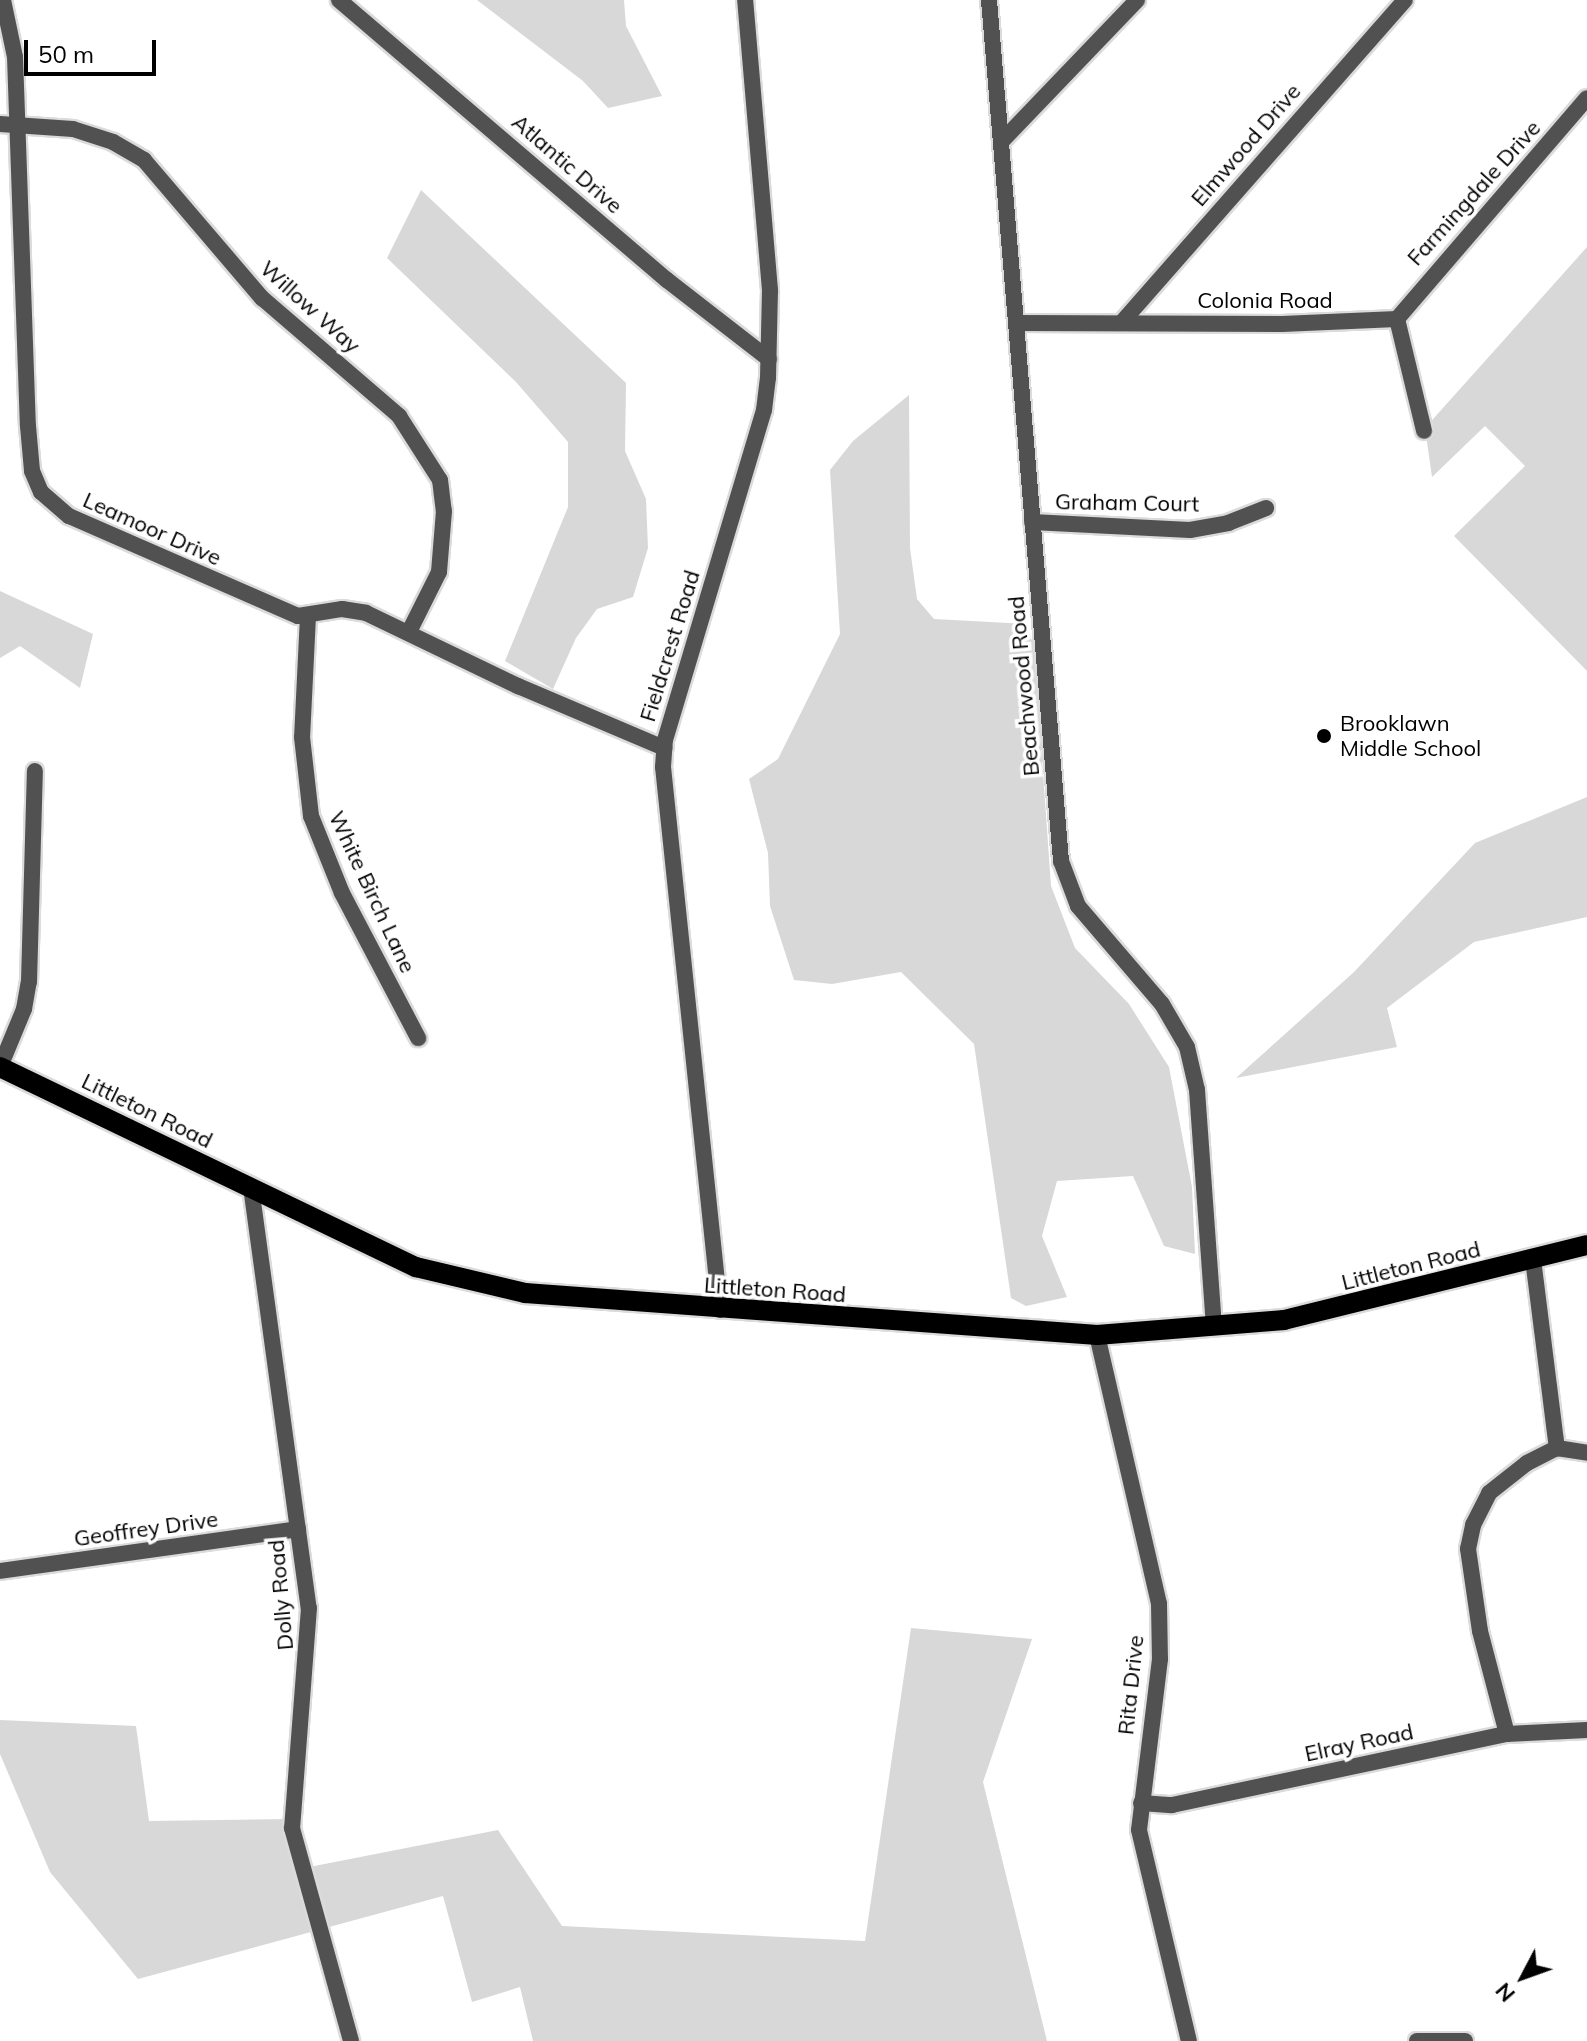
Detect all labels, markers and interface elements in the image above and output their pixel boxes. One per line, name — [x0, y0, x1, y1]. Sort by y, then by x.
scale bar — [28, 24, 160, 74]
text: 50 m — [38, 39, 94, 69]
street label: Elmwood Drive — [1186, 78, 1306, 212]
street label: Atlantic Drive — [506, 109, 628, 219]
street label: Farmingdale Drive — [1402, 115, 1546, 271]
street label: Willow Way — [255, 255, 365, 359]
street label: Colonia Road — [1197, 288, 1333, 314]
street label: Leamoor Drive — [79, 487, 225, 571]
street label: Graham Court — [1055, 489, 1199, 517]
street label: Fieldcrest Road — [634, 567, 706, 725]
street label: Beachwood Road — [1003, 595, 1045, 777]
place label: Brooklawn Middle School — [1340, 710, 1481, 762]
marker: Brooklawn Middle School — [1315, 727, 1333, 745]
street label: White Birch Lane — [323, 807, 421, 977]
street label: Littleton Road — [77, 1068, 217, 1154]
street label: Littleton Road — [1339, 1236, 1483, 1296]
street label: Littleton Road — [703, 1272, 847, 1308]
street label: Geoffrey Drive — [72, 1506, 220, 1552]
street label: Dolly Road — [263, 1539, 299, 1651]
street label: Rita Drive — [1113, 1634, 1149, 1736]
street label: Elray Road — [1302, 1719, 1416, 1767]
north arrow — [1483, 1937, 1563, 2017]
text: N — [1489, 1977, 1521, 2008]

